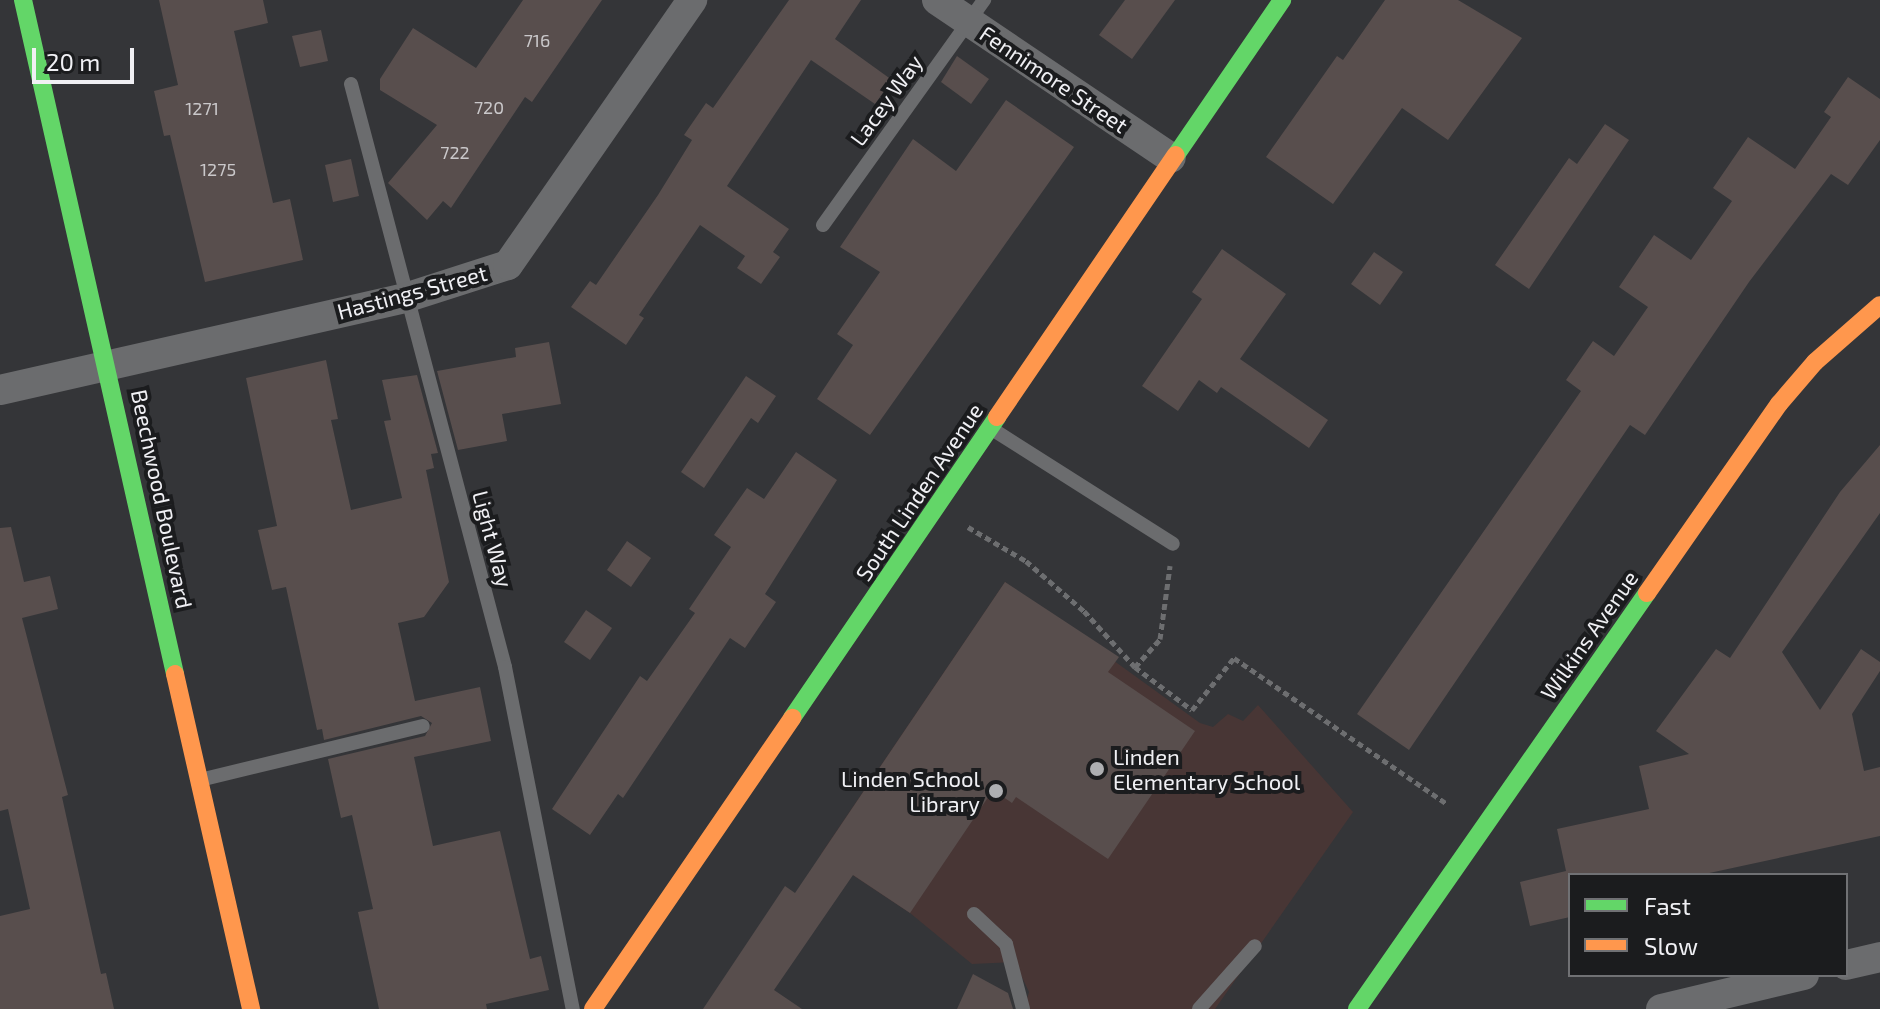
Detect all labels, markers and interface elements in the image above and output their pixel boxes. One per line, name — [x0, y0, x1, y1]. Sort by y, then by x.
street label: Fennimore Street — [975, 20, 1133, 138]
house number: 716 — [524, 29, 550, 51]
scale bar — [36, 32, 138, 82]
text: 20 m — [46, 47, 100, 76]
street label: Lacey Way — [844, 49, 928, 151]
house number: 720 — [474, 96, 504, 118]
house number: 1271 — [185, 97, 219, 119]
house number: 722 — [440, 141, 470, 163]
house number: 1275 — [200, 158, 236, 180]
street label: Hastings Street — [334, 259, 490, 325]
street label: Beechwood Boulevard — [126, 387, 198, 611]
street label: South Linden Avenue — [850, 398, 988, 586]
street label: Light Way — [467, 488, 519, 590]
street label: Wilkins Avenue — [1535, 565, 1643, 705]
place label: Linden Elementary School — [1113, 743, 1301, 794]
marker: Linden Elementary School — [1088, 760, 1106, 778]
place label: Linden School Library — [841, 765, 980, 816]
marker: Linden School Library — [987, 782, 1005, 800]
legend — [1568, 873, 1848, 977]
text: Fast — [1644, 891, 1691, 920]
text: Slow — [1644, 931, 1698, 960]

